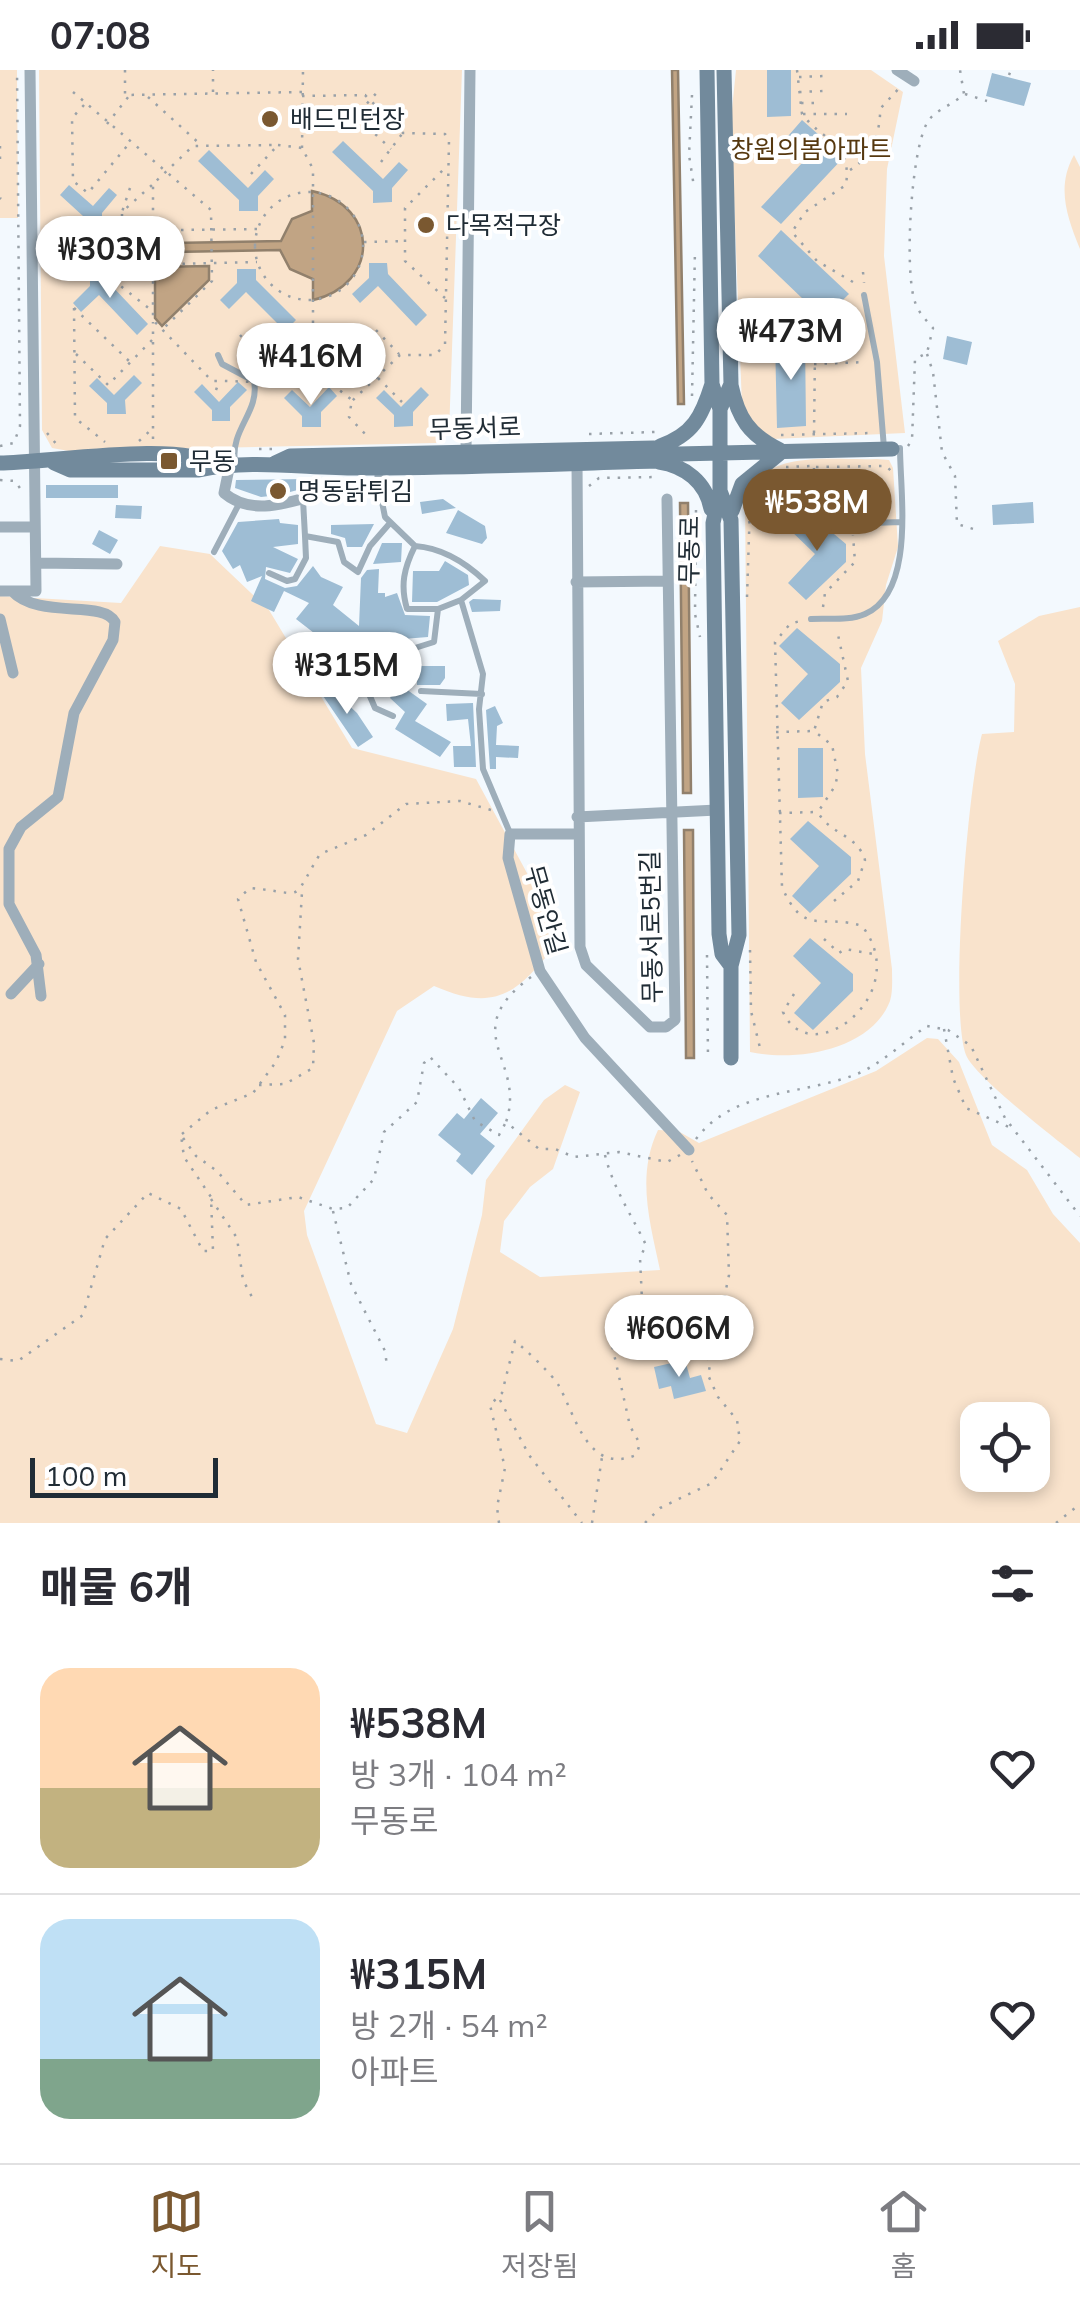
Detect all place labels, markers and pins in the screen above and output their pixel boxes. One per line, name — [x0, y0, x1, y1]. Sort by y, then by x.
place label: 배드민턴장 — [290, 103, 405, 134]
marker: 배드민턴장 — [259, 108, 281, 130]
place label: 다목적구장 — [446, 209, 561, 240]
marker: 다목적구장 — [415, 214, 437, 236]
pin: ₩303M — [40, 216, 180, 301]
pin: ₩473M — [721, 298, 861, 383]
pin: ₩416M — [241, 323, 381, 408]
place label: 무동 — [189, 445, 235, 476]
marker: 무동 — [158, 450, 180, 472]
pin: ₩538M — [747, 469, 887, 554]
place label: 명동닭튀김 — [298, 475, 413, 506]
marker: 명동닭튀김 — [267, 480, 289, 502]
pin: ₩315M — [277, 632, 417, 717]
pin: ₩606M — [609, 1295, 749, 1380]

